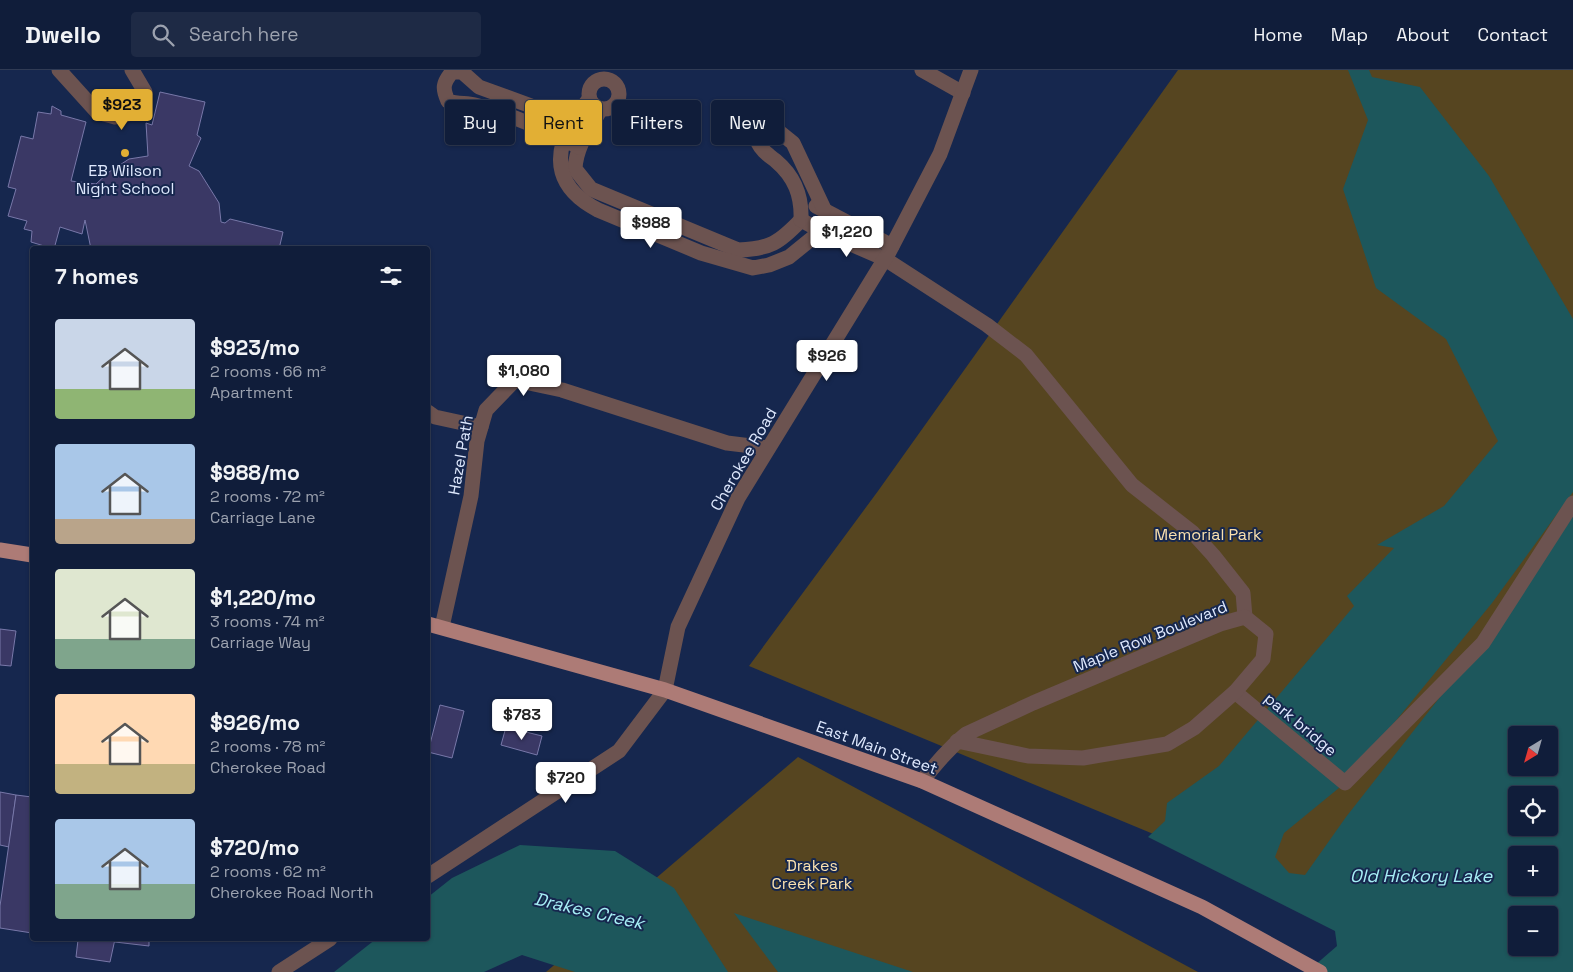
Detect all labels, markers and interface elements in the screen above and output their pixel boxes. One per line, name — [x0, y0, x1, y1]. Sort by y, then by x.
search box — [131, 12, 481, 57]
text: Dwello — [25, 19, 101, 50]
icon: search — [149, 21, 177, 49]
text: Search here — [189, 22, 299, 47]
text: Home — [1254, 23, 1303, 46]
text: Map — [1331, 23, 1368, 46]
text: About — [1396, 23, 1450, 46]
text: Contact — [1478, 23, 1548, 46]
pin: $923 — [92, 88, 152, 131]
text: $923 — [103, 94, 141, 115]
chip: Buy — [445, 100, 515, 145]
chip: Rent — [525, 100, 602, 145]
chip: Filters — [612, 100, 701, 145]
chip: New — [711, 100, 784, 145]
marker: EB Wilson Night School — [119, 147, 131, 159]
place label: EB Wilson Night School — [76, 160, 174, 199]
pin: $988 — [621, 206, 681, 249]
text: $988 — [632, 212, 670, 233]
pin: $1,220 — [806, 216, 888, 258]
text: $1,220 — [821, 221, 873, 242]
icon: filters — [377, 262, 405, 290]
text: 7 homes — [55, 263, 139, 290]
text: $923/mo — [210, 334, 300, 361]
icon: home — [95, 339, 155, 399]
pin: $926 — [797, 340, 857, 382]
text: $926 — [808, 345, 846, 366]
pin: $1,080 — [483, 354, 565, 397]
text: $1,080 — [498, 360, 550, 381]
text: 2 rooms · 66 m² — [210, 361, 326, 382]
text: Apartment — [210, 382, 293, 403]
street label: Cherokee Road — [705, 404, 781, 515]
street label: Hazel Path — [443, 414, 478, 497]
text: $988/mo — [210, 459, 300, 486]
icon: home — [95, 464, 155, 524]
text: 2 rooms · 72 m² — [210, 486, 325, 507]
text: Carriage Lane — [210, 507, 316, 528]
park label: Memorial Park — [1154, 524, 1262, 545]
text: $1,220/mo — [210, 584, 316, 611]
icon: home — [95, 589, 155, 649]
street label: Maple Row Boulevard — [1070, 596, 1230, 677]
text: 3 rooms · 74 m² — [210, 611, 325, 632]
text: Carriage Way — [210, 632, 311, 653]
street label: park bridge — [1260, 688, 1341, 761]
pin: $783 — [492, 698, 552, 741]
text: $783 — [503, 704, 541, 725]
text: $926/mo — [210, 709, 300, 736]
icon: home — [95, 714, 155, 774]
street label: East Main Street — [813, 716, 940, 779]
north arrow — [1508, 726, 1558, 776]
map controls — [1508, 726, 1558, 956]
text: 2 rooms · 78 m² — [210, 736, 325, 757]
text: Cherokee Road — [210, 757, 326, 778]
pin: $720 — [536, 762, 596, 804]
text: $720 — [547, 767, 585, 788]
button: locate — [1508, 786, 1558, 836]
text: $720/mo — [210, 834, 299, 861]
icon: home — [95, 839, 155, 899]
button: + — [1508, 846, 1558, 896]
park label: Drakes Creek Park — [772, 855, 853, 894]
text: 2 rooms · 62 m² — [210, 861, 326, 882]
water label: Old Hickory Lake — [1350, 864, 1494, 887]
text: Cherokee Road North — [210, 882, 374, 903]
water label: Drakes Creek — [532, 887, 648, 935]
button: − — [1508, 906, 1558, 956]

